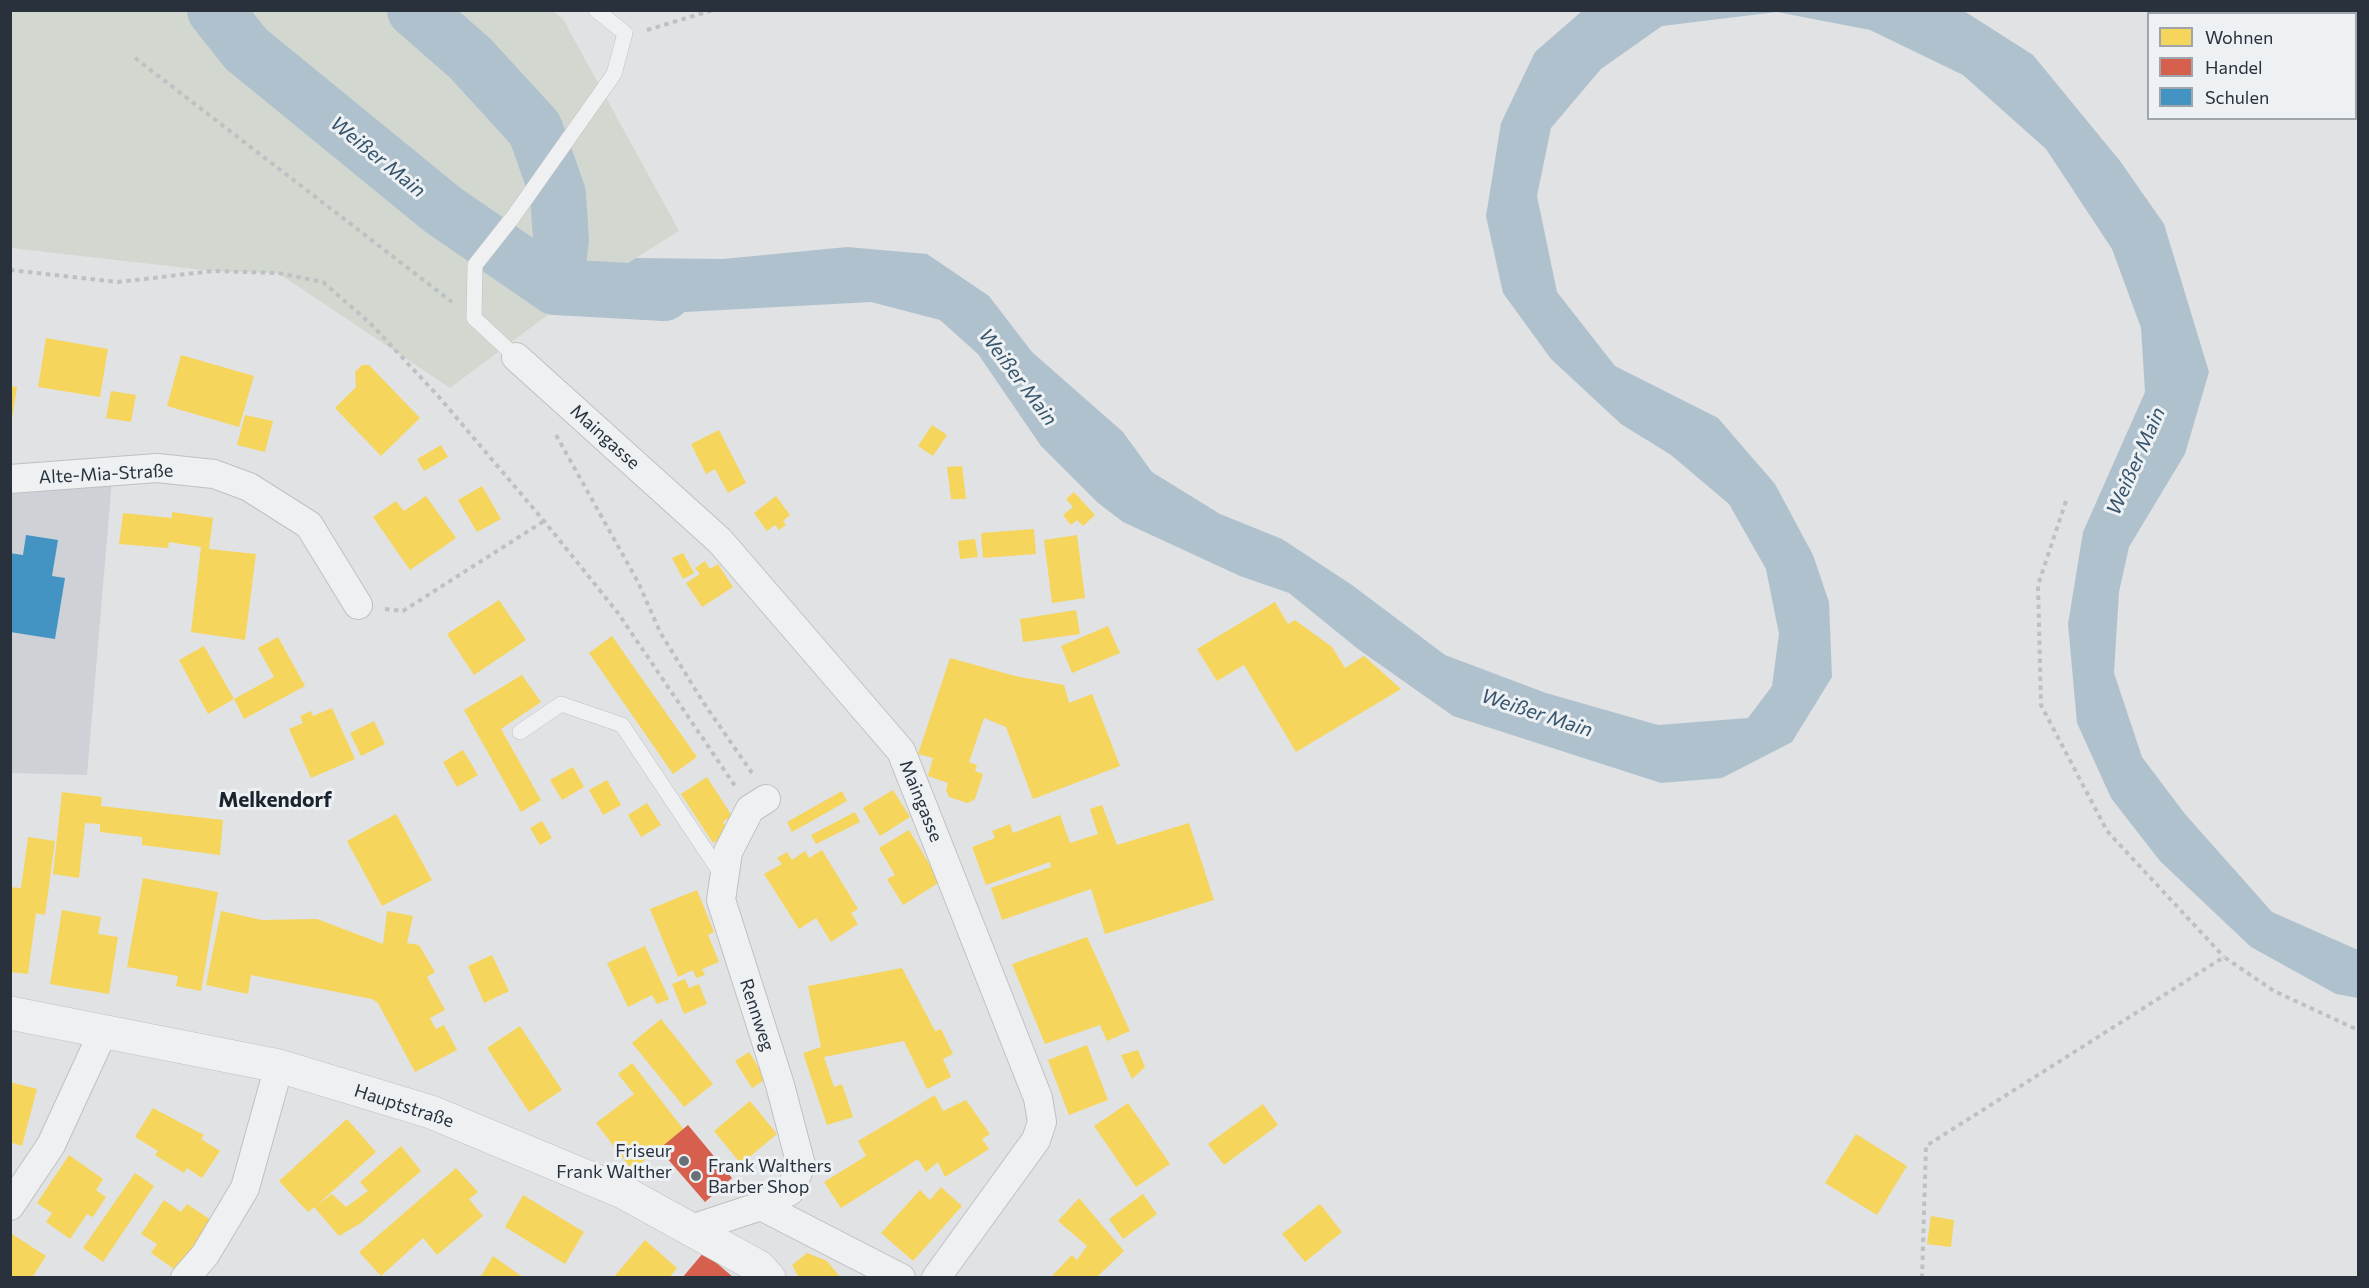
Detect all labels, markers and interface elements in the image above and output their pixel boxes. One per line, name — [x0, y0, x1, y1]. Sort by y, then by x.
legend — [2147, 12, 2357, 120]
text: Wohnen — [2205, 26, 2273, 48]
text: Handel — [2205, 56, 2263, 78]
text: Schulen — [2205, 86, 2269, 108]
water label: Weißer Main — [326, 111, 430, 203]
water label: Weißer Main — [974, 324, 1062, 430]
street label: Maingasse — [566, 400, 644, 474]
water label: Weißer Main — [2102, 403, 2170, 519]
street label: Alte-Mia-Straße — [38, 460, 174, 488]
water label: Weißer Main — [1478, 684, 1596, 742]
street label: Maingasse — [895, 757, 947, 845]
district label: Melkendorf — [218, 787, 332, 813]
street label: Rennweg — [735, 976, 779, 1054]
street label: Hauptstraße — [352, 1080, 456, 1132]
place label: Friseur Frank Walther — [556, 1140, 672, 1182]
marker: Friseur Frank Walther — [677, 1154, 691, 1168]
place label: Frank Walthers Barber Shop — [708, 1155, 832, 1198]
marker: Frank Walthers Barber Shop — [689, 1169, 703, 1183]

